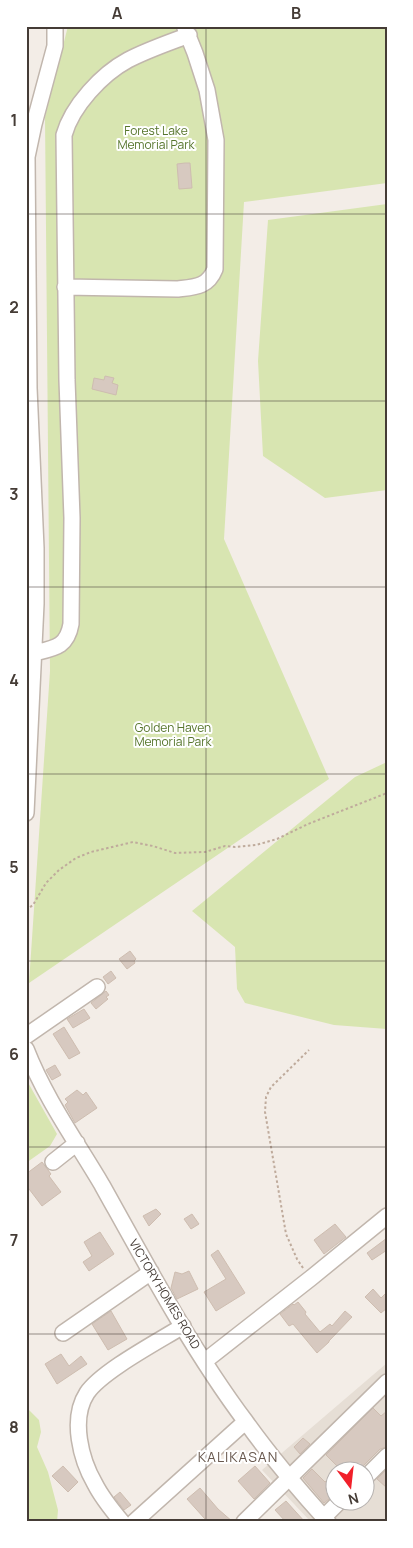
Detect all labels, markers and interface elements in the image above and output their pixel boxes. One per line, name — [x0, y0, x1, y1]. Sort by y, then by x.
text: A — [112, 2, 123, 24]
text: B — [291, 2, 301, 24]
text: 1 — [10, 109, 18, 131]
park label: Forest Lake Memorial Park — [117, 122, 196, 153]
text: 2 — [9, 296, 19, 318]
text: 3 — [9, 483, 19, 505]
text: 4 — [9, 669, 19, 691]
park label: Golden Haven Memorial Park — [134, 719, 213, 750]
text: 5 — [9, 856, 19, 878]
text: 6 — [9, 1043, 19, 1065]
text: 7 — [10, 1229, 18, 1251]
street label: VICTORY HOMES ROAD — [125, 1236, 205, 1352]
text: 8 — [9, 1416, 19, 1438]
district label: KALIKASAN — [198, 1447, 278, 1466]
north arrow — [326, 1460, 376, 1510]
text: N — [346, 1489, 361, 1510]

